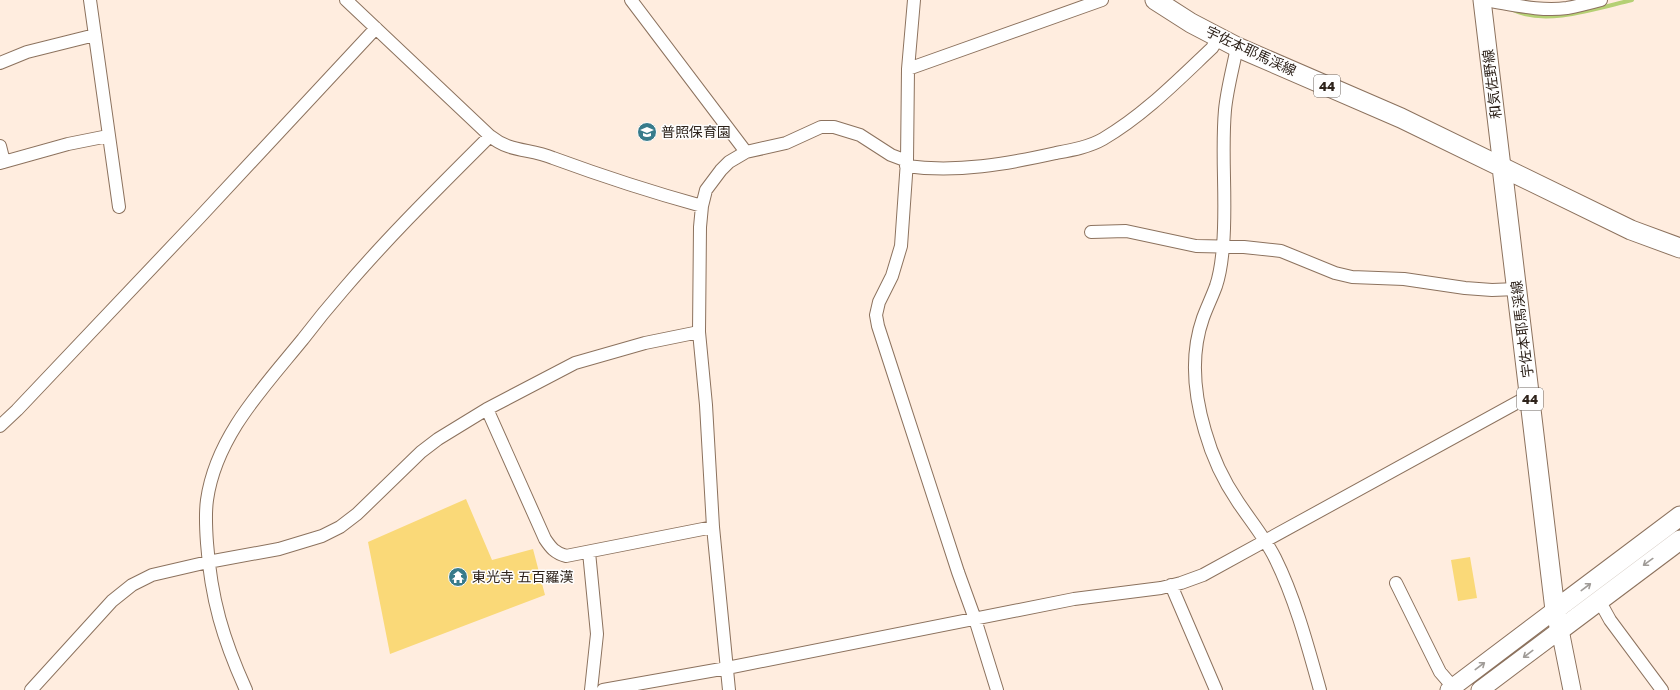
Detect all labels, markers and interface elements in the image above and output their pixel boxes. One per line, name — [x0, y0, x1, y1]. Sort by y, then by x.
street label: 宇佐本耶馬渓線 — [1203, 22, 1299, 79]
street label: 和気佐野線 — [1479, 48, 1504, 120]
road number: 44 — [1314, 75, 1340, 97]
school or university icon: 普照保育園 — [636, 121, 658, 143]
place label: 普照保育園 — [661, 123, 731, 140]
street label: 宇佐本耶馬渓線 — [1507, 279, 1536, 379]
road number: 44 — [1517, 388, 1543, 410]
one-way arrow — [1643, 558, 1654, 567]
temple icon: 東光寺 五百羅漢 — [447, 566, 469, 588]
place label: 東光寺 五百羅漢 — [472, 568, 574, 585]
one-way arrow — [1580, 583, 1591, 591]
one-way arrow — [1523, 650, 1534, 658]
one-way arrow — [1475, 662, 1486, 671]

